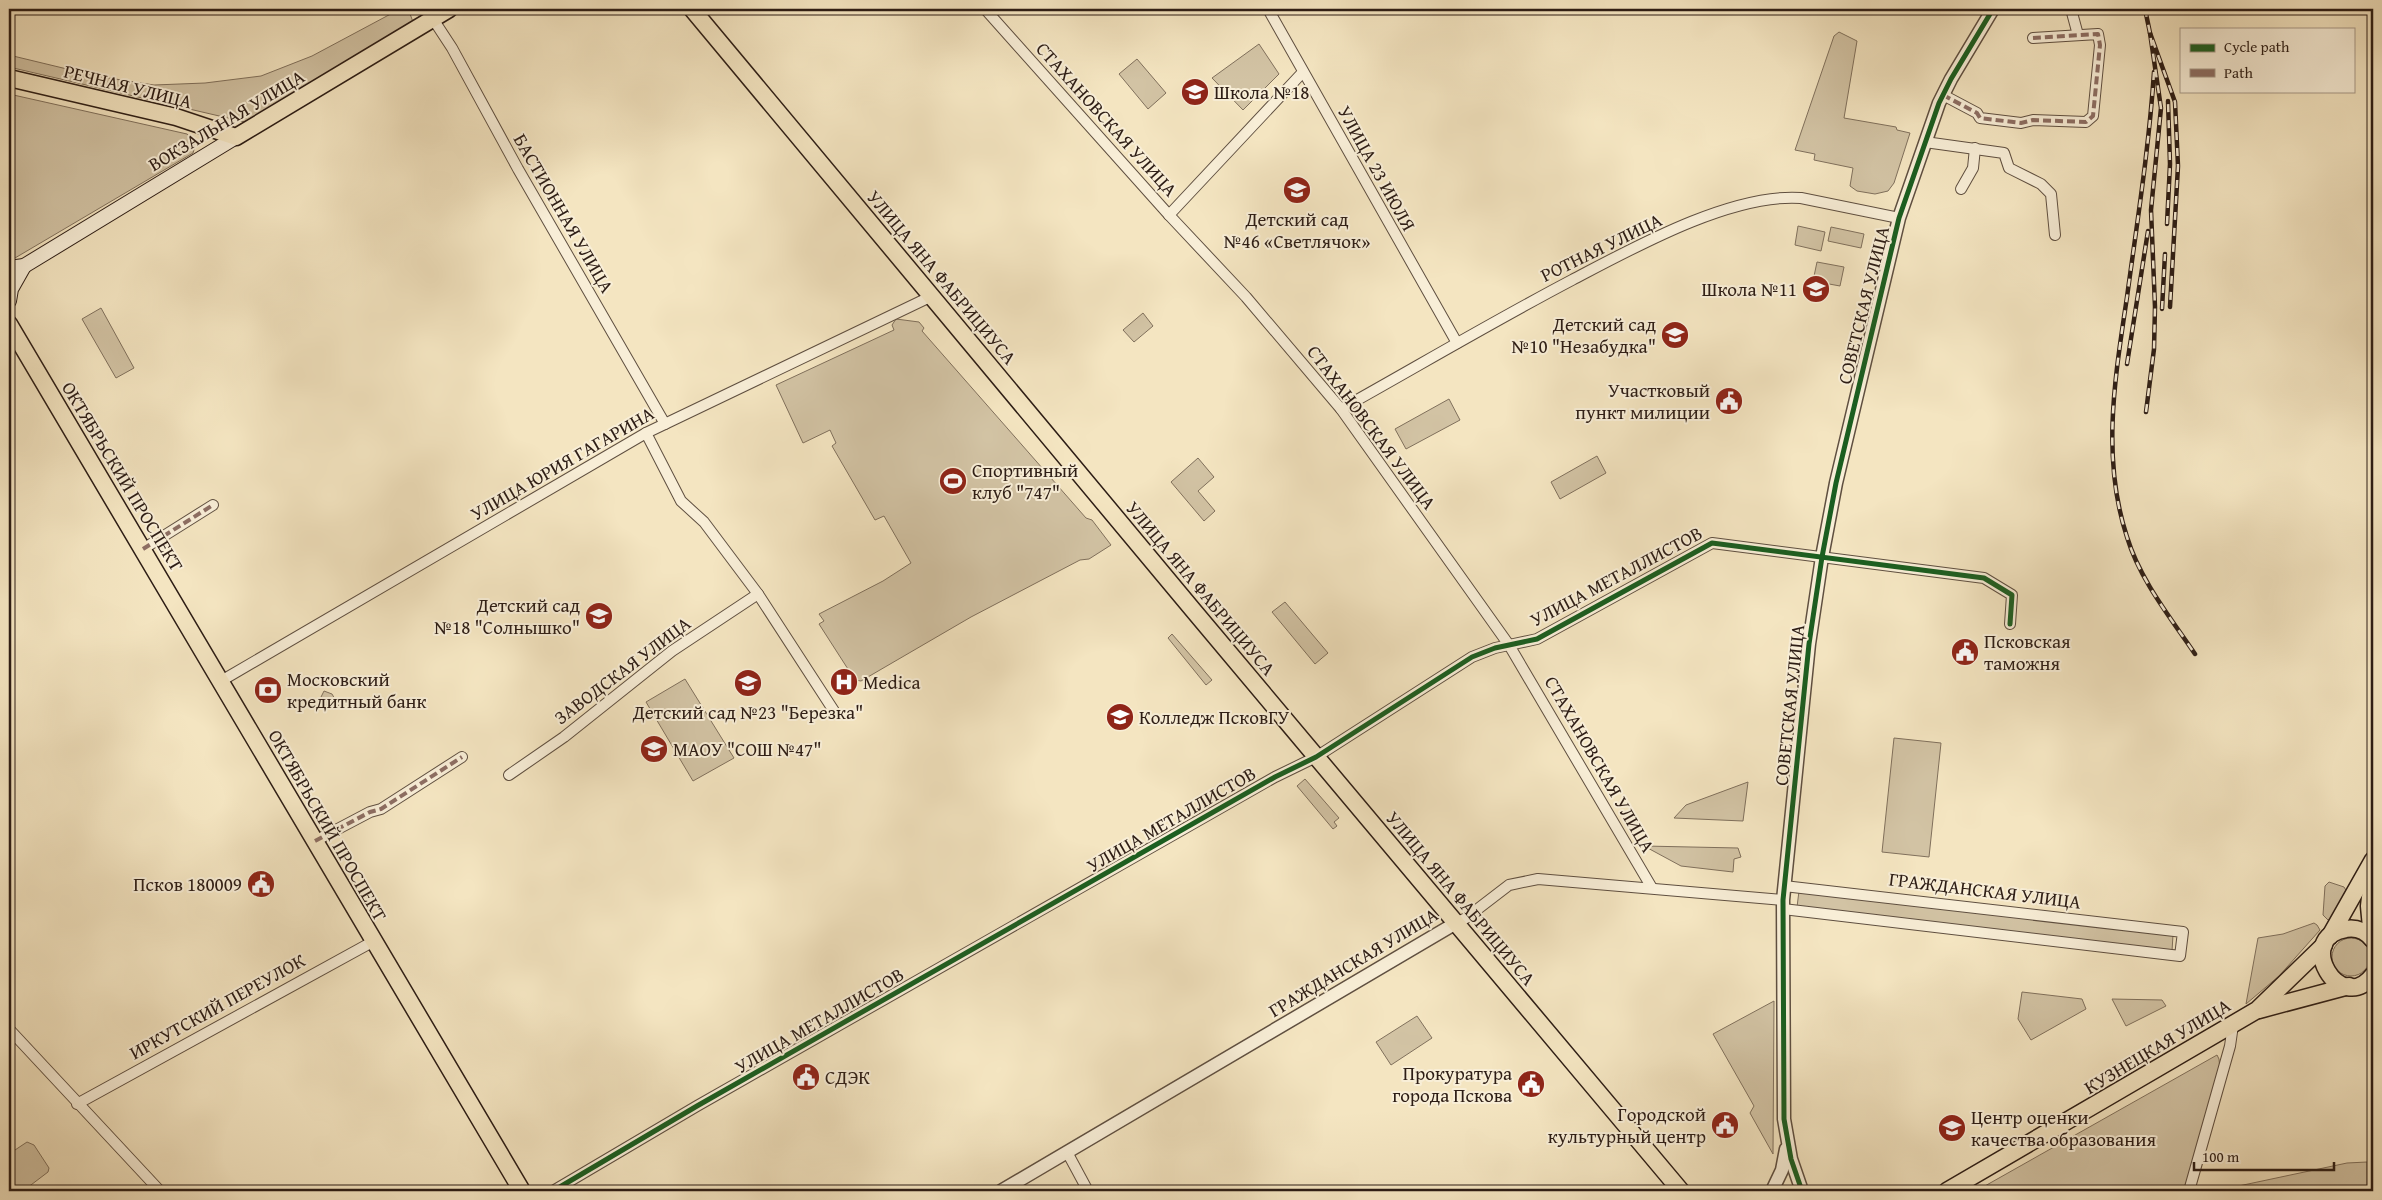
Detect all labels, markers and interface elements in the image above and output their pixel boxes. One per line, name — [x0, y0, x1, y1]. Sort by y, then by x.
legend — [2180, 28, 2354, 92]
street label: СТАХАНОВСКАЯ УЛИЦА — [1030, 35, 1185, 203]
text: Cycle path — [2224, 36, 2290, 57]
street label: РЕЧНАЯ УЛИЦА — [61, 57, 195, 116]
street label: ВОКЗАЛЬНАЯ УЛИЦА — [143, 62, 310, 178]
text: Path — [2224, 62, 2253, 83]
school or university icon: Школа №18 — [1180, 77, 1210, 107]
place label: Школа №18 — [1214, 78, 1309, 106]
street label: УЛИЦА 23 ИЮЛЯ — [1331, 100, 1423, 236]
street label: БАСТИОННАЯ УЛИЦА — [507, 128, 621, 298]
school or university icon: Детский сад №46 «Светлячок» — [1282, 175, 1312, 205]
street label: УЛИЦА ЯНА ФАБРИЦИУСА — [861, 184, 1024, 371]
place label: Детский сад №46 «Светлячок» — [1224, 205, 1370, 255]
street label: РОТНАЯ УЛИЦА — [1536, 205, 1667, 289]
street label: СОВЕТСКАЯ УЛИЦА — [1830, 223, 1896, 387]
school or university icon: Школа №11 — [1801, 274, 1831, 304]
place label: Школа №11 — [1702, 275, 1797, 303]
place label: Детский сад №10 "Незабудка" — [1511, 310, 1656, 360]
school or university icon: Детский сад №10 "Незабудка" — [1660, 320, 1690, 350]
street label: СТАХАНОВСКАЯ УЛИЦА — [1301, 339, 1444, 516]
street label: ОКТЯБРЬСКИЙ ПРОСПЕКТ — [55, 376, 191, 576]
place label: Участковый пункт милиции — [1575, 376, 1710, 426]
public building icon: Участковый пункт милиции — [1714, 386, 1744, 416]
street label: УЛИЦА ЮРИЯ ГАГАРИНА — [465, 399, 659, 527]
place label: Спортивный клуб "747" — [972, 456, 1078, 506]
sports icon: Спортивный клуб "747" — [938, 466, 968, 496]
street label: УЛИЦА ЯНА ФАБРИЦИУСА — [1120, 495, 1283, 682]
street label: УЛИЦА МЕТАЛЛИСТОВ — [1525, 519, 1707, 633]
place label: Детский сад №18 "Солнышко" — [434, 591, 580, 641]
school or university icon: Детский сад №18 "Солнышко" — [584, 601, 614, 631]
street label: ЗАВОДСКАЯ УЛИЦА — [548, 609, 697, 731]
street label: СОВЕТСКАЯ УЛИЦА — [1767, 623, 1811, 787]
place label: Псковская таможня — [1984, 627, 2071, 677]
public building icon: Псковская таможня — [1950, 637, 1980, 667]
place label: Московский кредитный банк — [287, 665, 427, 715]
hospital icon: Medica — [829, 667, 859, 697]
school or university icon: Детский сад №23 "Березка" — [733, 668, 763, 698]
place label: Medica — [863, 668, 920, 696]
street label: СТАХАНОВСКАЯ УЛИЦА — [1538, 670, 1662, 858]
bank icon: Московский кредитный банк — [253, 675, 283, 705]
place label: Детский сад №23 "Березка" — [632, 698, 863, 726]
school or university icon: Колледж ПсковГУ — [1105, 702, 1135, 732]
place label: Колледж ПсковГУ — [1139, 703, 1289, 731]
street label: ОКТЯБРЬСКИЙ ПРОСПЕКТ — [262, 724, 395, 926]
school or university icon: МАОУ "СОШ №47" — [639, 734, 669, 764]
place label: МАОУ "СОШ №47" — [673, 735, 822, 763]
street label: УЛИЦА МЕТАЛЛИСТОВ — [1081, 759, 1261, 879]
street label: УЛИЦА ЯНА ФАБРИЦИУСА — [1380, 805, 1543, 992]
street label: ГРАЖДАНСКАЯ УЛИЦА — [1887, 864, 2083, 916]
public building icon: Псков 180009 — [246, 869, 276, 899]
place label: Псков 180009 — [133, 870, 242, 898]
street label: ГРАЖДАНСКАЯ УЛИЦА — [1263, 900, 1443, 1024]
street label: ИРКУТСКИЙ ПЕРЕУЛОК — [124, 946, 310, 1066]
street label: УЛИЦА МЕТАЛЛИСТОВ — [729, 960, 909, 1080]
street label: КУЗНЕЦКАЯ УЛИЦА — [2079, 991, 2236, 1101]
place label: Прокуратура города Пскова — [1392, 1059, 1512, 1109]
public building icon: СДЭК — [791, 1062, 821, 1092]
place label: СДЭК — [825, 1063, 870, 1091]
public building icon: Прокуратура города Пскова — [1516, 1069, 1546, 1099]
place label: Городской культурный центр — [1548, 1100, 1706, 1150]
place label: Центр оценки качества образования — [1971, 1103, 2156, 1153]
public building icon: Городской культурный центр — [1710, 1110, 1740, 1140]
school or university icon: Центр оценки качества образования — [1937, 1113, 1967, 1143]
scale bar — [2194, 1140, 2334, 1172]
text: 100 m — [2202, 1146, 2240, 1167]

